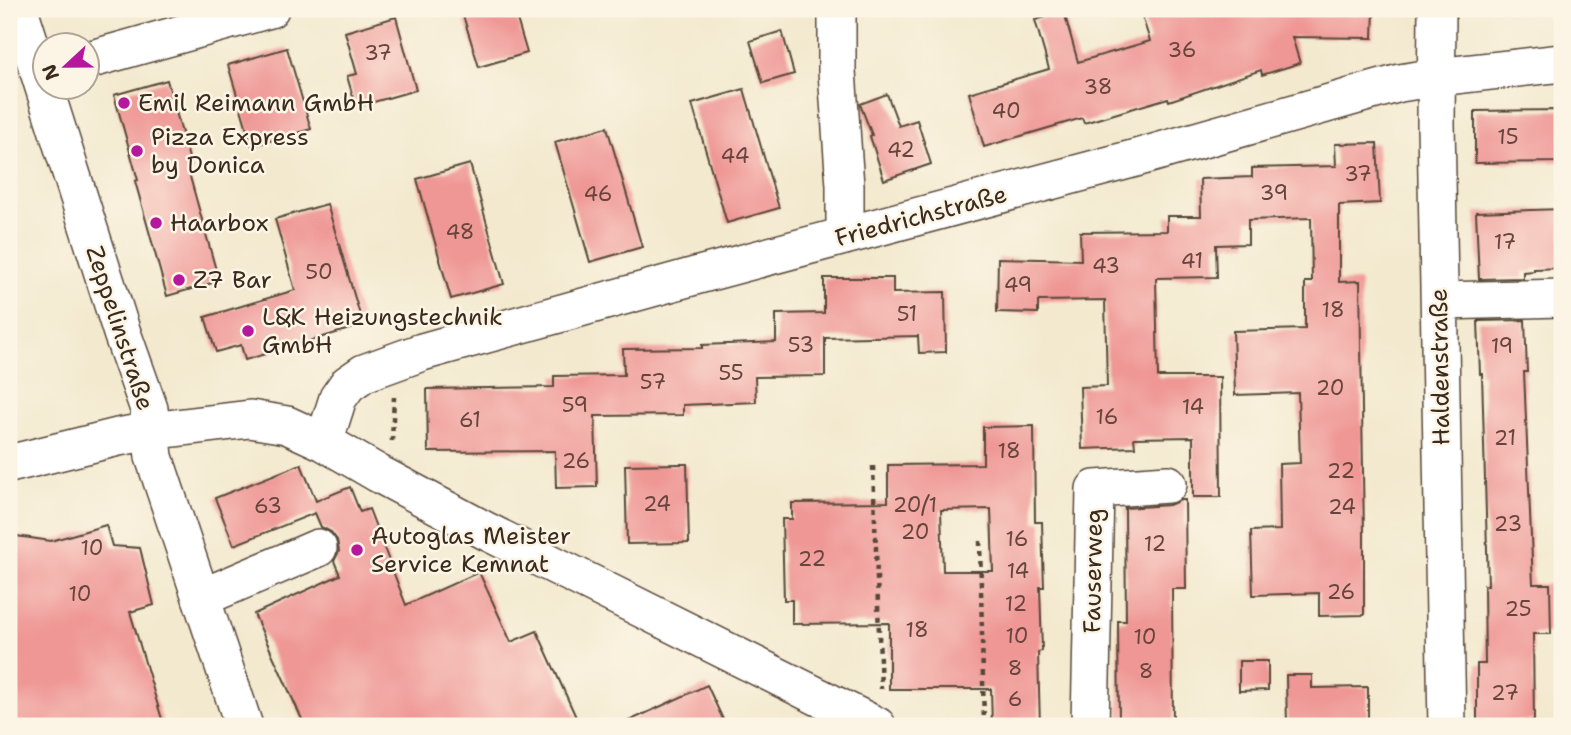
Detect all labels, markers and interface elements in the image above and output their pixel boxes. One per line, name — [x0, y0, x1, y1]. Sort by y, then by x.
north arrow — [32, 32, 102, 102]
house number: 36 — [1168, 36, 1196, 64]
house number: 37 — [364, 39, 392, 67]
text: N — [36, 61, 65, 84]
house number: 38 — [1084, 73, 1112, 101]
place label: Emil Reimann GmbH — [138, 87, 374, 119]
marker: Emil Reimann GmbH — [116, 95, 132, 111]
house number: 40 — [991, 97, 1021, 125]
place label: Pizza Express by Donica — [151, 121, 309, 181]
house number: 15 — [1497, 123, 1519, 151]
house number: 42 — [887, 136, 915, 164]
house number: 44 — [721, 142, 749, 170]
marker: Pizza Express by Donica — [129, 143, 145, 159]
house number: 37 — [1344, 160, 1372, 188]
street label: Friedrichstraße — [832, 178, 1010, 254]
house number: 39 — [1260, 179, 1288, 207]
house number: 46 — [584, 180, 613, 208]
place label: Haarbox — [170, 207, 268, 239]
marker: Haarbox — [148, 215, 164, 231]
house number: 48 — [446, 218, 474, 246]
house number: 17 — [1494, 228, 1516, 256]
street label: Zeppelinstraße — [78, 242, 162, 414]
house number: 41 — [1181, 247, 1203, 275]
house number: 43 — [1092, 252, 1120, 280]
house number: 50 — [305, 258, 333, 286]
place label: Z7 Bar — [193, 264, 272, 296]
house number: 49 — [1004, 271, 1032, 299]
marker: Z7 Bar — [171, 272, 187, 288]
street label: Haldenstraße — [1423, 288, 1457, 446]
house number: 18 — [1321, 296, 1345, 324]
house number: 51 — [897, 300, 917, 328]
place label: L&K Heizungstechnik GmbH — [262, 301, 503, 361]
marker: L&K Heizungstechnik GmbH — [240, 323, 256, 339]
house number: 53 — [788, 331, 814, 359]
house number: 19 — [1491, 332, 1513, 360]
house number: 55 — [718, 359, 744, 387]
house number: 57 — [640, 368, 666, 396]
house number: 20 — [1316, 374, 1344, 402]
house number: 59 — [562, 391, 588, 419]
house number: 14 — [1182, 393, 1204, 421]
house number: 16 — [1096, 403, 1118, 431]
house number: 61 — [459, 406, 481, 434]
house number: 21 — [1494, 424, 1516, 452]
house number: 18 — [997, 437, 1021, 465]
house number: 26 — [562, 447, 590, 475]
house number: 22 — [1327, 457, 1355, 485]
house number: 24 — [643, 490, 671, 518]
house number: 20/1 — [893, 491, 937, 519]
house number: 63 — [254, 492, 282, 520]
house number: 24 — [1328, 493, 1356, 521]
street label: Fauserweg — [1076, 508, 1110, 634]
house number: 23 — [1494, 510, 1522, 538]
house number: 20 — [901, 518, 929, 546]
place label: Autoglas Meister Service Kemnat — [371, 520, 571, 580]
house number: 16 — [1006, 525, 1028, 553]
house number: 12 — [1144, 530, 1166, 558]
house number: 10 — [81, 534, 103, 562]
marker: Autoglas Meister Service Kemnat — [349, 542, 365, 558]
house number: 22 — [798, 545, 826, 573]
house number: 14 — [1007, 557, 1029, 585]
house number: 26 — [1327, 578, 1355, 606]
house number: 10 — [69, 580, 91, 608]
house number: 12 — [1005, 590, 1027, 618]
house number: 25 — [1504, 595, 1532, 623]
house number: 18 — [905, 616, 929, 644]
house number: 10 — [1006, 622, 1028, 650]
house number: 10 — [1134, 623, 1156, 651]
house number: 8 — [1008, 654, 1022, 682]
house number: 8 — [1139, 657, 1153, 685]
house number: 27 — [1491, 679, 1519, 707]
house number: 6 — [1008, 685, 1022, 713]

